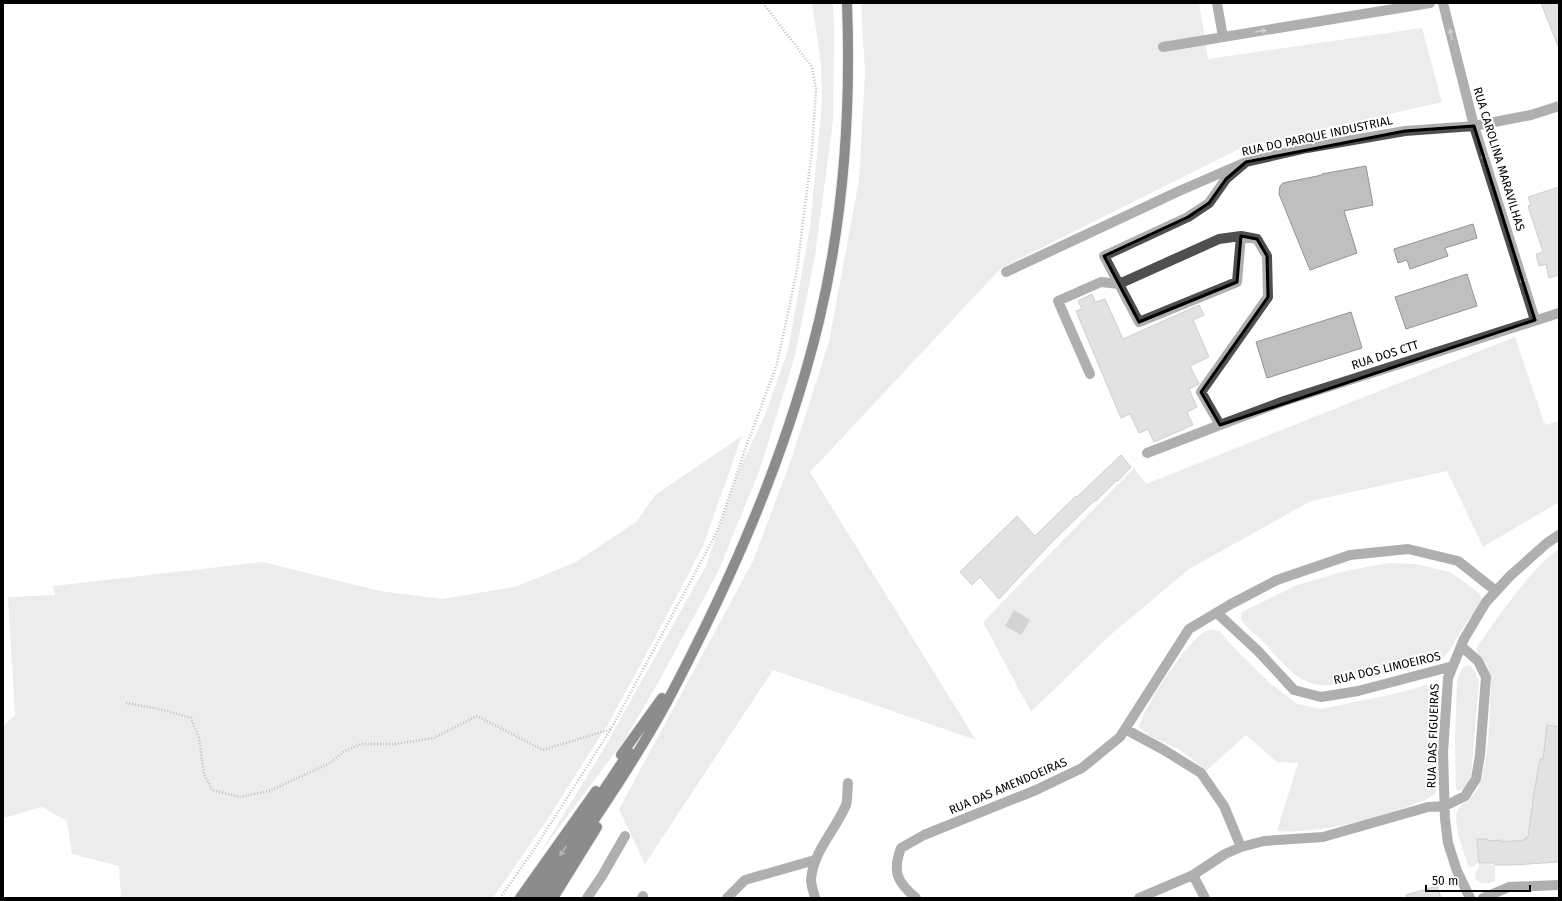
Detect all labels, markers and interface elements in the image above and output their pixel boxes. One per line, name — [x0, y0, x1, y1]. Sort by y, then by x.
one-way arrow — [1447, 27, 1453, 40]
one-way arrow — [1255, 28, 1267, 34]
street label: RUA CAROLINA MARAVILHAS — [1470, 85, 1528, 233]
street label: RUA DO PARQUE INDUSTRIAL — [1240, 113, 1394, 159]
one-way arrow — [1481, 153, 1487, 165]
one-way arrow — [1520, 277, 1526, 289]
street label: RUA DOS CTT — [1350, 337, 1421, 372]
street label: RUA DOS LIMOEIROS — [1332, 649, 1443, 687]
street label: RUA DAS FIGUEIRAS — [1424, 683, 1442, 789]
street label: RUA DAS AMENDOEIRAS — [947, 755, 1069, 817]
one-way arrow — [559, 846, 567, 856]
scale bar — [1426, 867, 1530, 893]
text: 50 m — [1432, 874, 1458, 888]

